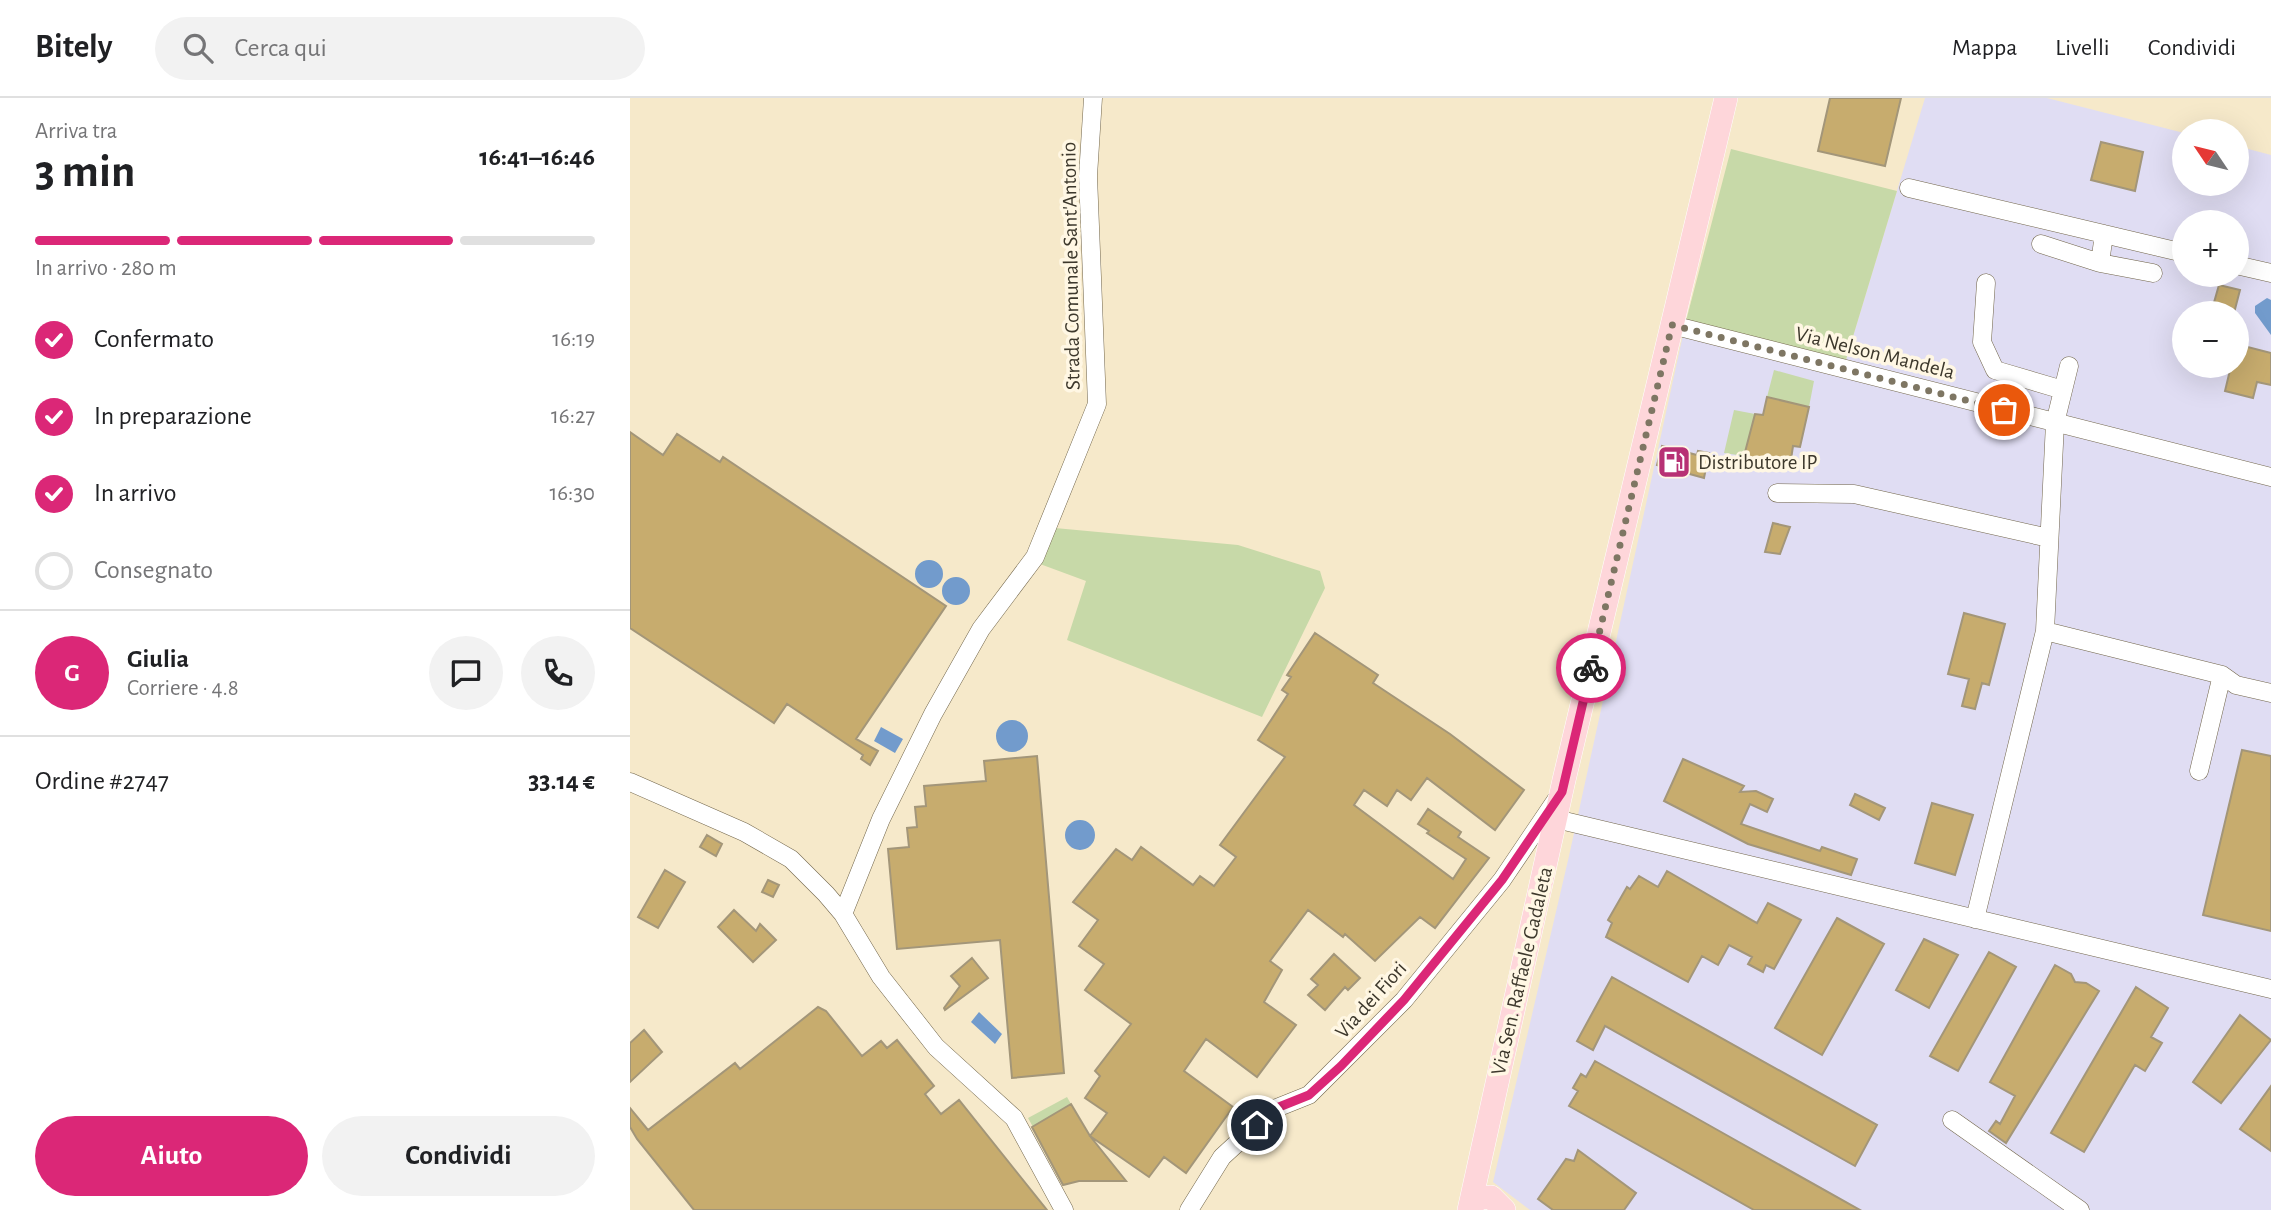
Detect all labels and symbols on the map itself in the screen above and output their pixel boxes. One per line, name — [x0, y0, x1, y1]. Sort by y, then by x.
north arrow — [2172, 119, 2249, 196]
street label: Strada Comunale Sant'Antonio — [1058, 142, 1084, 390]
street label: Via Nelson Mandela — [1793, 323, 1957, 383]
pin — [1974, 380, 2034, 440]
fuel station icon: Distributore IP — [1655, 443, 1693, 481]
place label: Distributore IP — [1698, 452, 1818, 473]
courier — [1556, 633, 1626, 703]
street label: Via Sen. Raffaele Gadaleta — [1488, 864, 1556, 1077]
street label: Via dei Fiori — [1331, 958, 1411, 1042]
pin — [1227, 1095, 1287, 1155]

